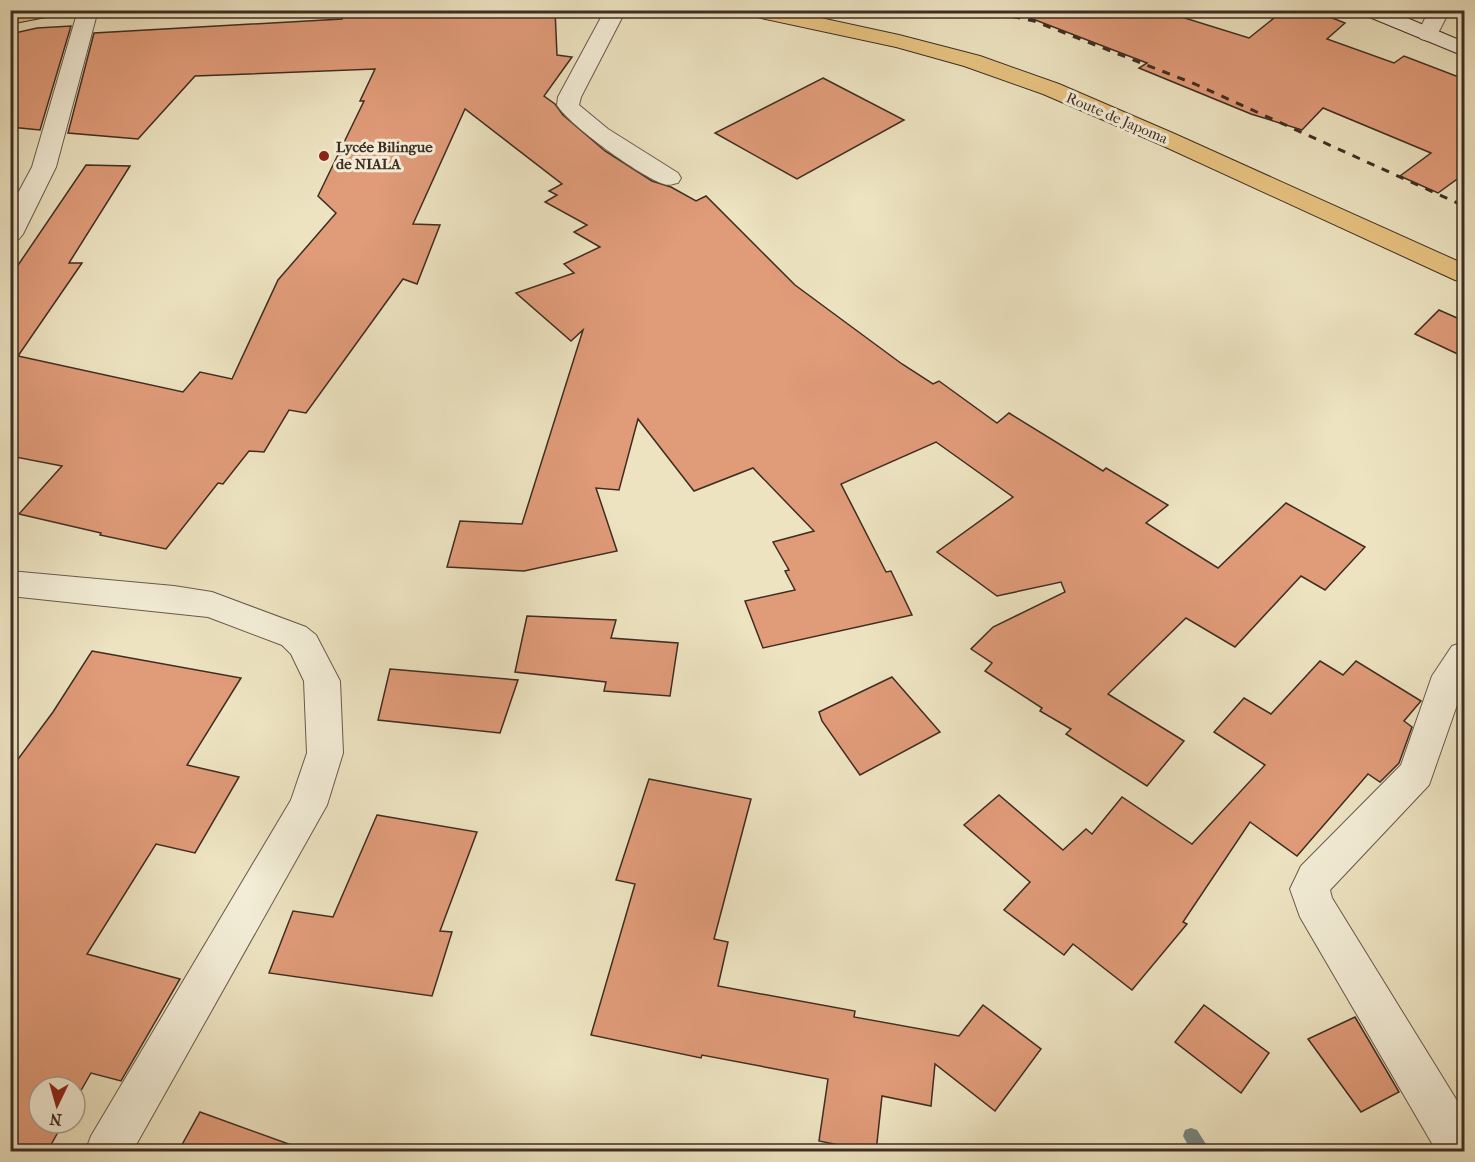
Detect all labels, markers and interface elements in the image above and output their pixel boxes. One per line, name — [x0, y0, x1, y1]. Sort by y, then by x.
street label: Route de Japoma — [1063, 88, 1172, 148]
place label: Lycée Bilingue de NIALA — [336, 138, 433, 173]
marker: Lycée Bilingue de NIALA — [317, 149, 331, 163]
north arrow — [27, 1075, 87, 1135]
text: N — [48, 1109, 63, 1129]

